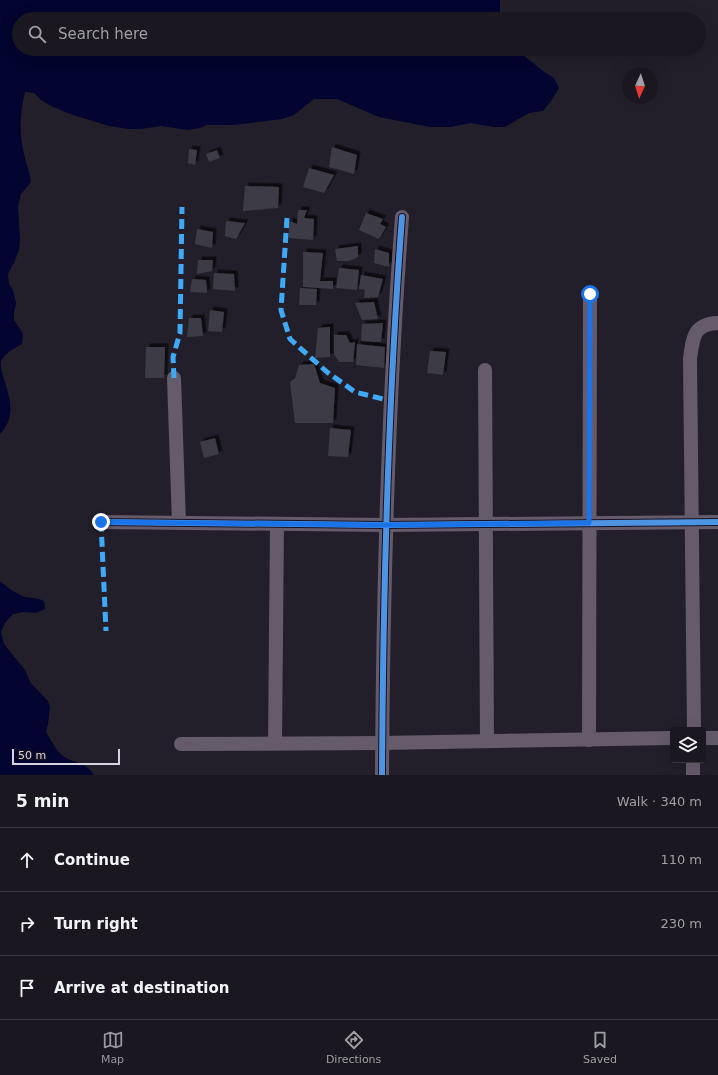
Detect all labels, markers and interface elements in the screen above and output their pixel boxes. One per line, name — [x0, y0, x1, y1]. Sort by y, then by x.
search box — [12, 12, 706, 56]
icon: search — [26, 23, 48, 45]
text: Search here — [58, 25, 148, 43]
north arrow — [622, 68, 658, 104]
route start — [581, 285, 599, 303]
route end — [92, 513, 110, 531]
map controls — [670, 727, 706, 763]
button: layers — [670, 727, 706, 763]
scale bar — [12, 747, 120, 766]
text: 50 m — [18, 749, 46, 762]
text: 5 min — [16, 791, 69, 811]
text: Walk · 340 m — [617, 794, 702, 809]
icon: ahead — [16, 849, 38, 871]
text: Continue — [54, 851, 130, 869]
text: 110 m — [660, 852, 702, 867]
icon: right — [16, 913, 38, 935]
text: Turn right — [54, 915, 138, 933]
text: 230 m — [660, 916, 702, 931]
icon: arrive — [16, 977, 38, 999]
text: Arrive at destination — [54, 979, 229, 997]
tab: Map — [101, 1029, 124, 1066]
tab: Directions — [326, 1029, 381, 1066]
tab: Saved — [583, 1029, 617, 1066]

